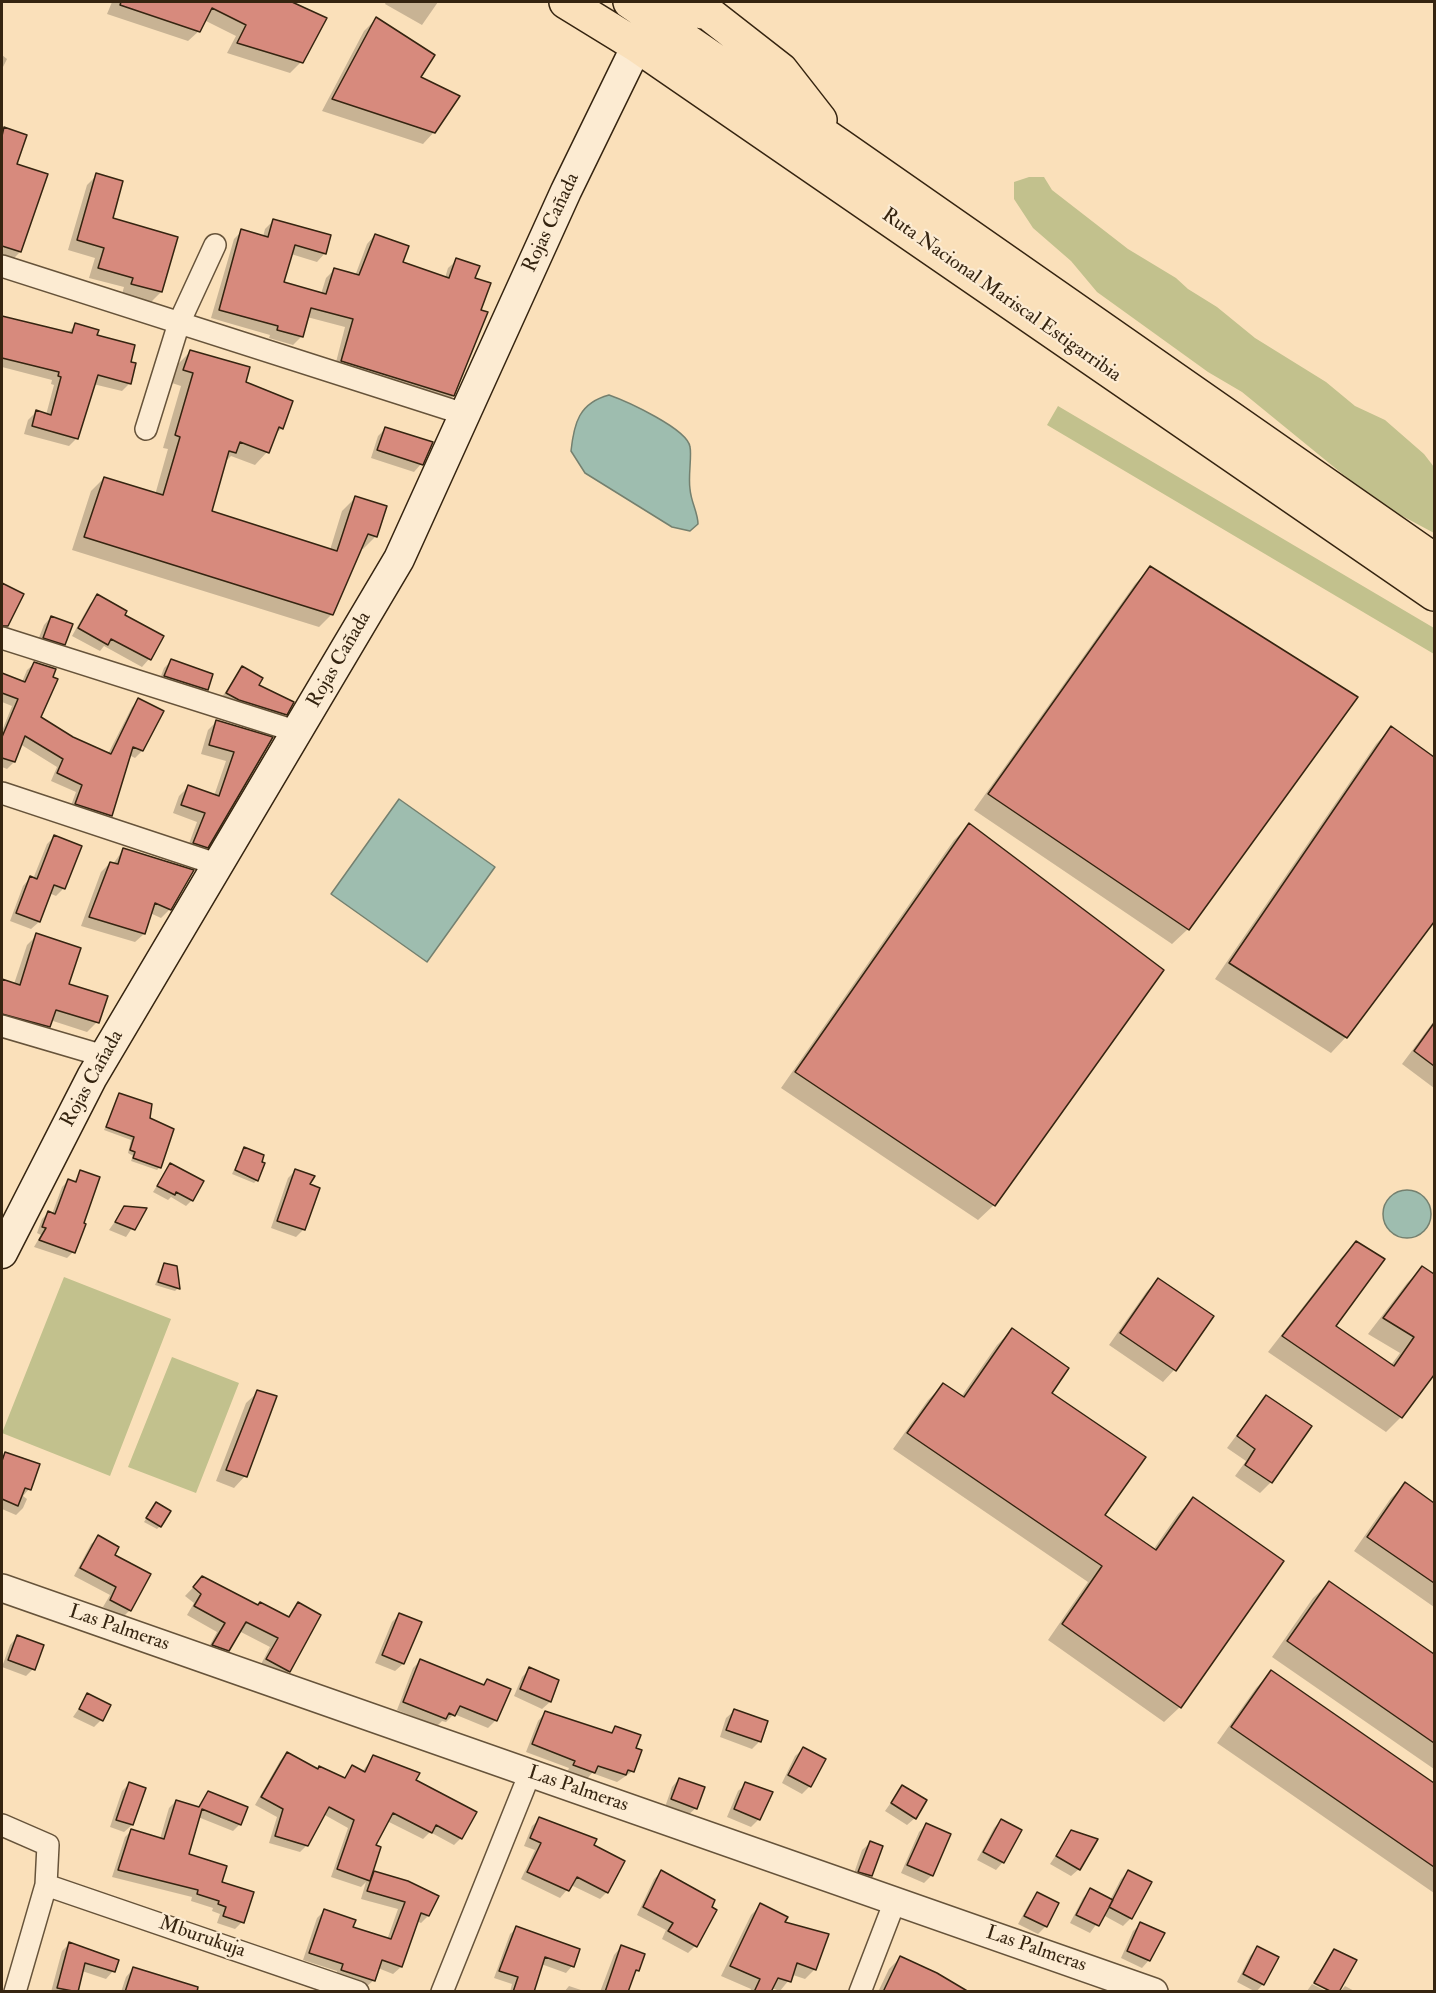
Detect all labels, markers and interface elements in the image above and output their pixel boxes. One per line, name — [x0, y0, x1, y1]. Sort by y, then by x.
street label: Rojas Cañada — [519, 169, 585, 277]
street label: Ruta Nacional Mariscal Estigarribia — [877, 204, 1125, 388]
street label: Rojas Cañada — [303, 608, 377, 712]
street label: Rojas Cañada — [57, 1026, 129, 1132]
street label: Las Palmeras — [66, 1601, 172, 1657]
street label: Las Palmeras — [525, 1762, 631, 1818]
street label: Mburukuja — [156, 1912, 248, 1964]
street label: Las Palmeras — [983, 1922, 1089, 1978]

